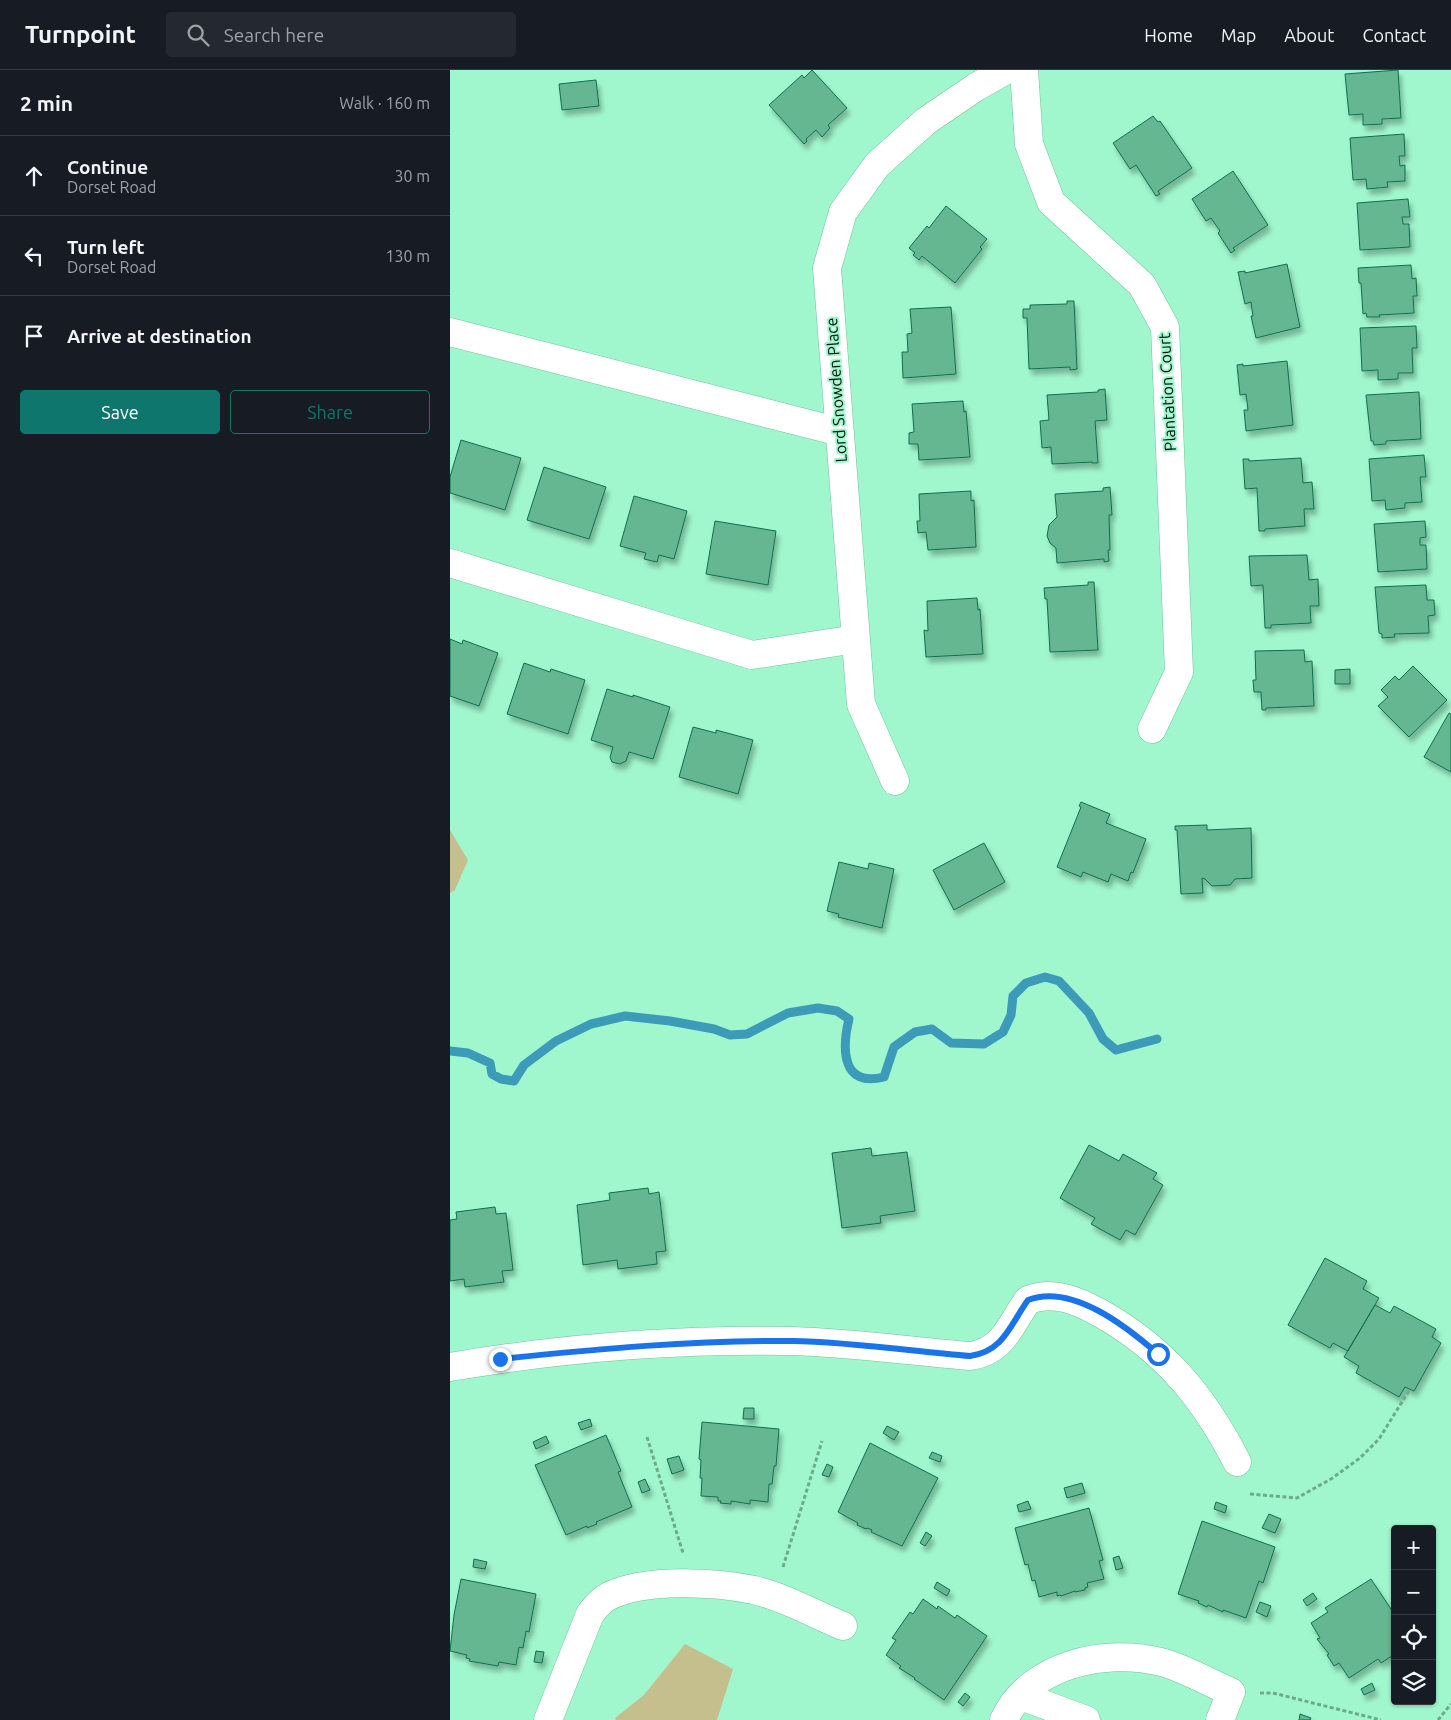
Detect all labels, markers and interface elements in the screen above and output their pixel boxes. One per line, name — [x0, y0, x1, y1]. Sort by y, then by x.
search box — [166, 12, 516, 57]
text: Turnpoint — [25, 21, 136, 48]
icon: search — [184, 21, 212, 49]
text: Search here — [224, 24, 324, 46]
text: Home — [1144, 25, 1193, 45]
text: Map — [1221, 25, 1256, 45]
text: About — [1284, 25, 1334, 45]
text: Contact — [1362, 25, 1426, 45]
text: 2 min — [20, 91, 73, 115]
text: Walk · 160 m — [339, 94, 430, 112]
text: Continue — [67, 156, 148, 178]
icon: ahead — [20, 162, 48, 190]
text: 30 m — [394, 167, 430, 185]
text: Dorset Road — [67, 178, 156, 196]
text: Turn left — [67, 236, 145, 258]
icon: left — [20, 242, 48, 270]
text: 130 m — [385, 247, 430, 265]
text: Dorset Road — [67, 258, 156, 276]
street label: Lord Snowden Place — [822, 317, 850, 463]
icon: arrive — [20, 322, 48, 350]
text: Arrive at destination — [67, 325, 252, 347]
street label: Plantation Court — [1155, 332, 1179, 452]
button: Save — [20, 390, 220, 434]
button: Share — [230, 390, 430, 434]
route start — [1147, 1343, 1170, 1366]
route end — [489, 1348, 512, 1371]
map controls — [1391, 1525, 1436, 1705]
button: + — [1391, 1525, 1436, 1570]
button: − — [1391, 1570, 1436, 1615]
button: locate — [1391, 1615, 1436, 1660]
button: layers — [1391, 1660, 1436, 1705]

